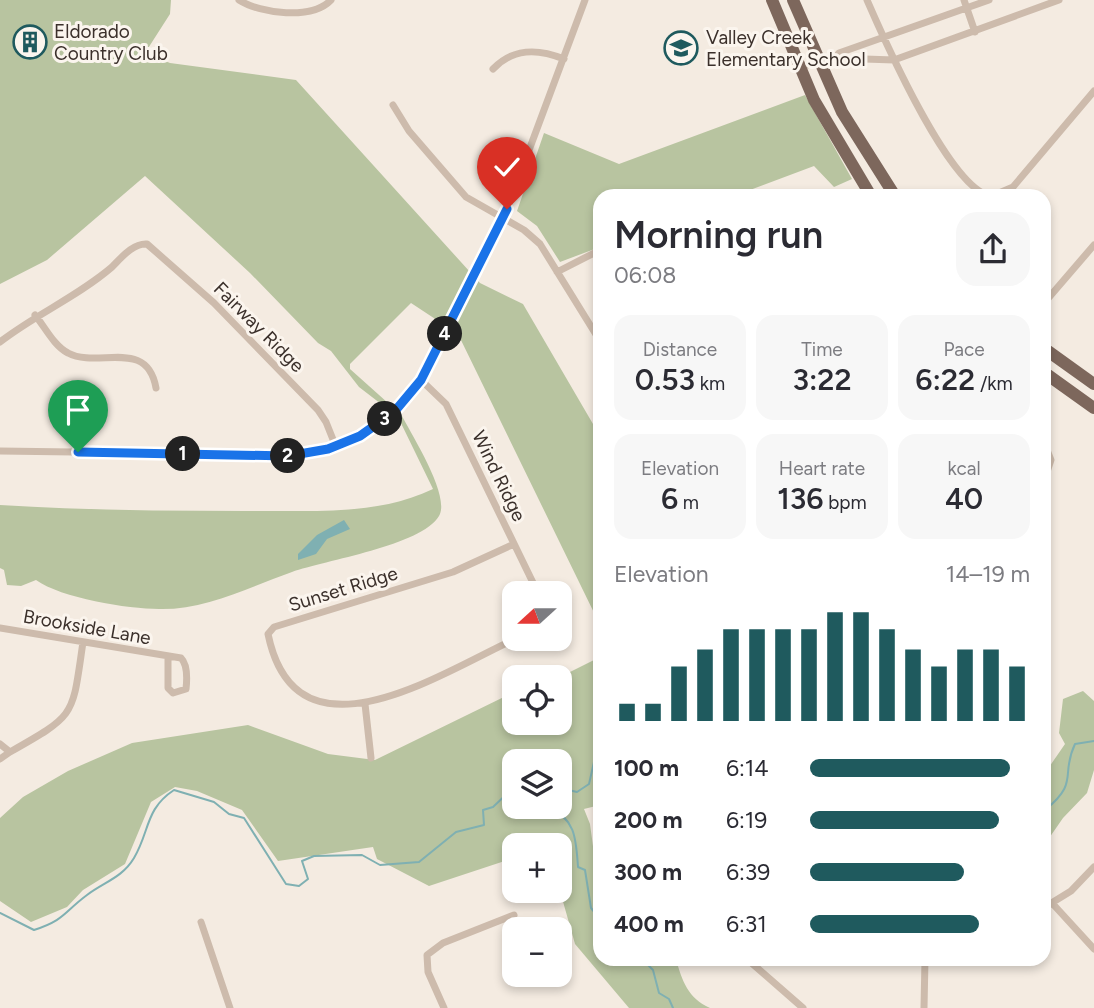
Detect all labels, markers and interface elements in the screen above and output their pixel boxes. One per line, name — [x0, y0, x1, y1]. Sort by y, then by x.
place label: Eldorado Country Club — [54, 20, 168, 65]
building icon: Eldorado Country Club — [11, 23, 49, 61]
place label: Valley Creek Elementary School — [706, 26, 866, 71]
school or university icon: Valley Creek Elementary School — [662, 29, 700, 67]
pin — [477, 137, 537, 209]
icon: check — [488, 148, 526, 186]
text: Morning run — [614, 212, 823, 258]
button: share — [956, 212, 1030, 286]
text: 06:08 — [614, 261, 676, 289]
street label: Fairway Ridge — [209, 277, 309, 377]
pin: 4 — [428, 316, 462, 352]
text: 4 — [438, 322, 451, 345]
text: Distance — [643, 338, 717, 361]
text: Time — [801, 338, 843, 361]
text: Pace — [943, 338, 985, 361]
text: 0.53 — [635, 361, 695, 398]
text: 3:22 — [792, 361, 852, 398]
text: 6:22 — [915, 361, 975, 398]
text: km — [695, 372, 725, 395]
text: /km — [975, 372, 1013, 395]
pin — [48, 380, 108, 452]
icon: arrive — [59, 391, 97, 429]
pin: 3 — [368, 402, 402, 436]
text: 3 — [379, 407, 390, 430]
street label: Wind Ridge — [467, 427, 531, 525]
pin: 1 — [166, 436, 200, 472]
pin: 2 — [270, 438, 306, 474]
text: 1 — [178, 442, 187, 465]
text: 2 — [282, 444, 293, 467]
text: Elevation — [641, 457, 719, 480]
text: Heart rate — [779, 457, 865, 480]
text: kcal — [947, 457, 981, 480]
text: 6 — [661, 480, 678, 517]
text: 136 — [777, 480, 824, 517]
text: 40 — [945, 480, 983, 517]
text: m — [678, 491, 699, 514]
text: bpm — [824, 491, 867, 514]
text: Elevation — [614, 560, 709, 588]
text: 14–19 m — [946, 560, 1030, 588]
street label: Sunset Ridge — [286, 561, 400, 617]
north arrow — [502, 581, 572, 651]
map controls — [502, 581, 572, 987]
street label: Brookside Lane — [21, 604, 153, 650]
button: locate — [502, 665, 572, 735]
button: layers — [502, 749, 572, 819]
text: 100 m — [614, 754, 679, 782]
text: 6:14 — [726, 754, 769, 782]
text: 200 m — [614, 806, 683, 834]
text: 6:19 — [726, 806, 767, 834]
button: + — [502, 833, 572, 903]
text: 300 m — [614, 858, 682, 886]
text: 6:39 — [726, 858, 770, 886]
text: 400 m — [614, 910, 684, 938]
text: 6:31 — [726, 910, 767, 938]
button: − — [502, 917, 572, 987]

